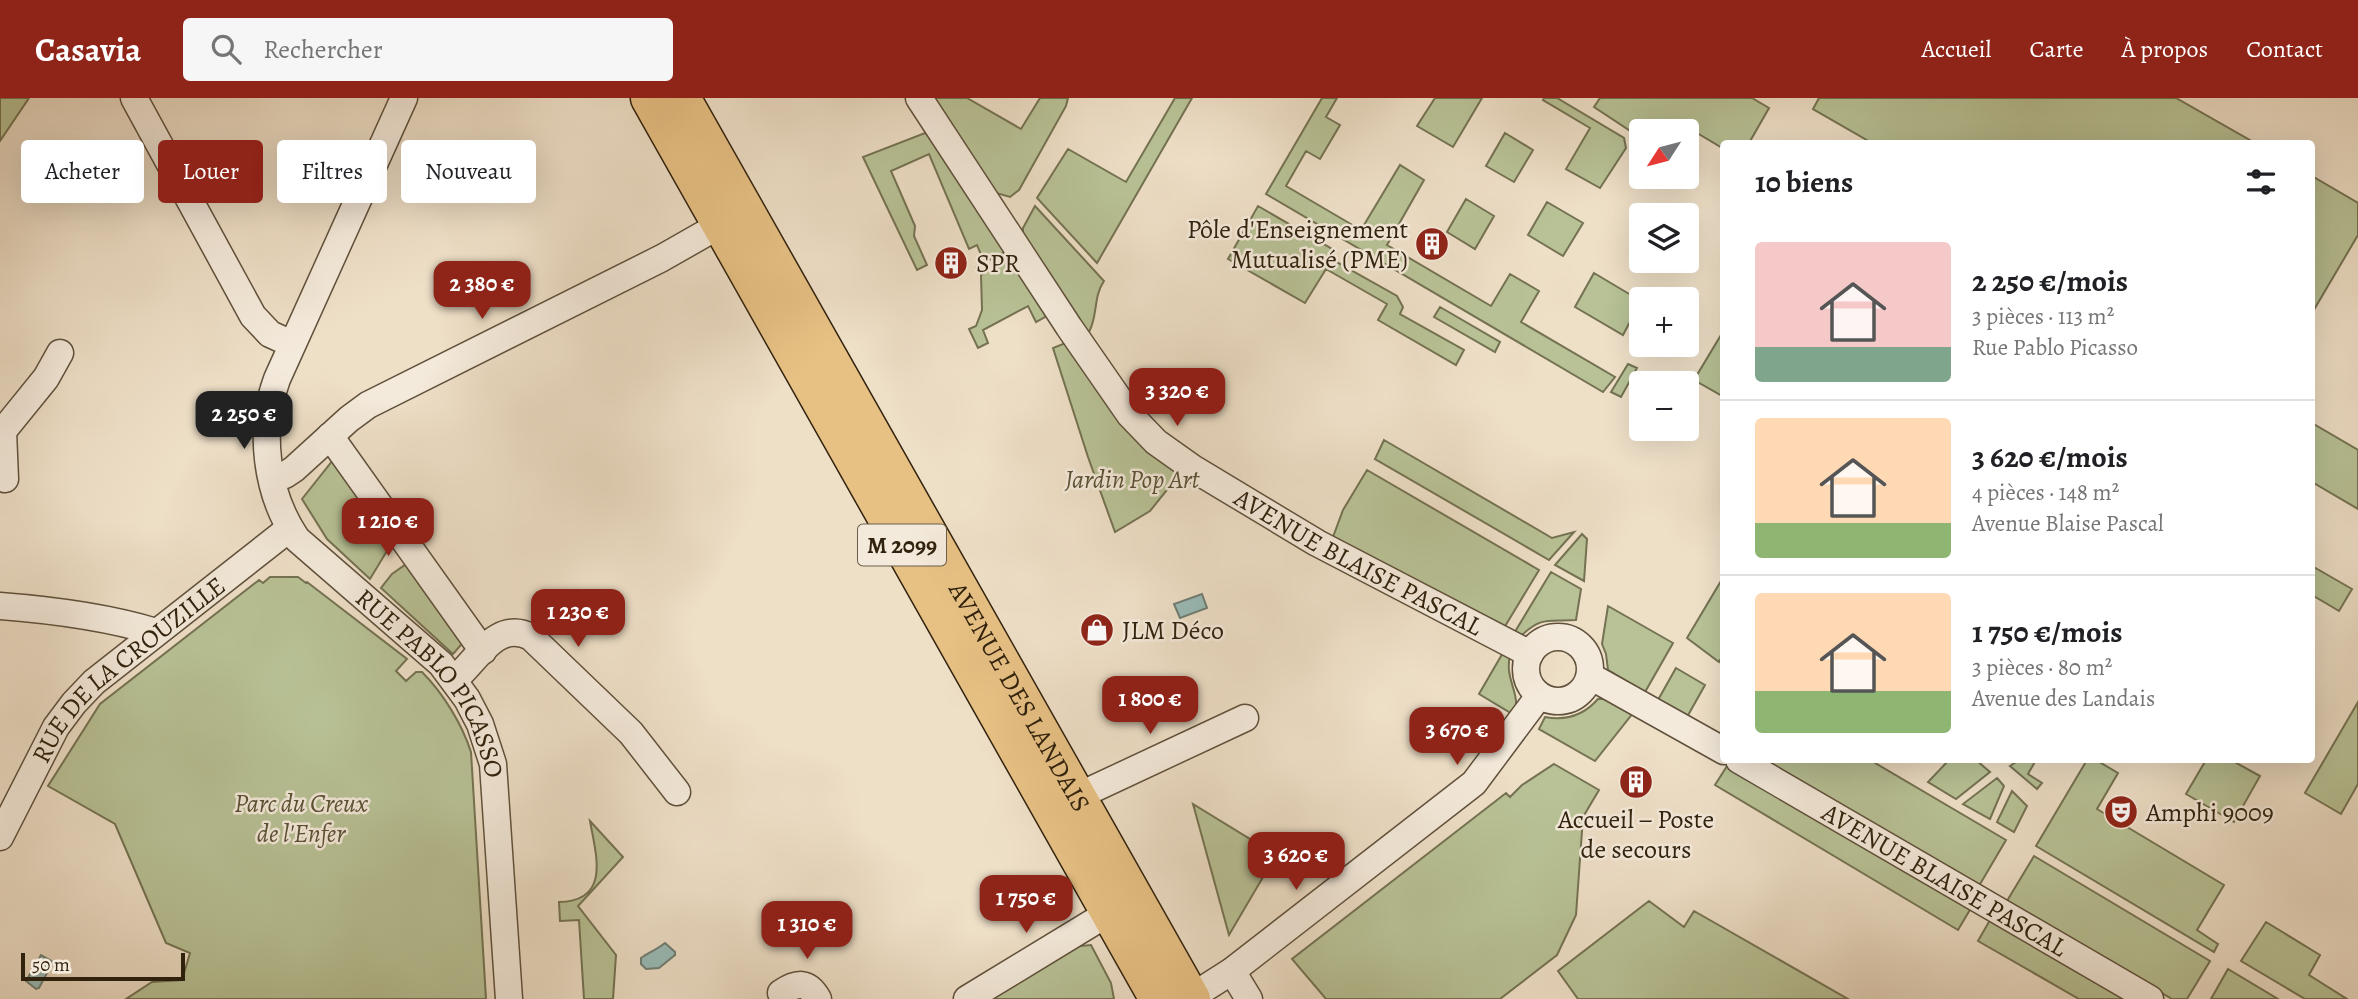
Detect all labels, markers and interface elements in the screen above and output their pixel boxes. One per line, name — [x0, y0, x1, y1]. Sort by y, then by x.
search box — [183, 18, 673, 81]
text: Casavia — [35, 27, 141, 72]
icon: search — [207, 30, 245, 68]
text: Rechercher — [263, 32, 383, 67]
text: Accueil — [1921, 33, 1991, 65]
text: Carte — [2029, 33, 2084, 65]
text: À propos — [2122, 33, 2208, 65]
text: Contact — [2246, 33, 2323, 65]
north arrow — [1629, 119, 1699, 189]
map controls — [1629, 119, 1699, 441]
chip: Acheter — [21, 140, 144, 203]
chip: Louer — [158, 140, 263, 203]
chip: Filtres — [277, 140, 387, 203]
chip: Nouveau — [401, 140, 536, 203]
text: 10 biens — [1755, 162, 1853, 202]
icon: filters — [2242, 163, 2280, 201]
button: layers — [1629, 203, 1699, 273]
place label: Pôle d'Enseignement Mutualisé (PME) — [1187, 212, 1408, 277]
building icon: Pôle d'Enseignement Mutualisé (PME) — [1413, 225, 1451, 263]
building icon: SPR — [932, 244, 970, 282]
place label: SPR — [976, 246, 1020, 281]
text: 2 250 €/mois — [1972, 261, 2128, 301]
pin: 2 380 € — [417, 262, 547, 321]
text: 2 380 € — [450, 268, 514, 299]
icon: home — [1811, 270, 1895, 354]
button: + — [1629, 287, 1699, 357]
text: 3 pièces · 113 m² — [1972, 301, 2114, 332]
text: Rue Pablo Picasso — [1972, 332, 2138, 363]
pin: 3 320 € — [1112, 368, 1242, 428]
button: − — [1629, 371, 1699, 441]
text: 3 320 € — [1145, 375, 1209, 406]
pin: 2 250 € — [179, 392, 309, 451]
text: 2 250 € — [212, 398, 276, 429]
text: 3 620 €/mois — [1972, 437, 2128, 477]
icon: home — [1811, 446, 1895, 530]
park label: Jardin Pop Art — [1064, 462, 1201, 497]
text: 4 pièces · 148 m² — [1972, 477, 2119, 508]
street label: AVENUE BLAISE PASCAL — [1227, 480, 1489, 645]
pin: 1 210 € — [323, 498, 453, 558]
text: 1 210 € — [358, 505, 418, 536]
text: Avenue Blaise Pascal — [1972, 508, 2164, 539]
road number: M 2099 — [858, 524, 946, 565]
street label: RUE DE LA CROUZILLE — [24, 568, 233, 769]
street label: AVENUE DES LANDAIS — [940, 575, 1098, 818]
street label: RUE PABLO PICASSO — [348, 581, 511, 779]
pin: 1 230 € — [513, 589, 643, 649]
text: 1 230 € — [547, 596, 609, 627]
shop icon: JLM Déco — [1078, 611, 1116, 649]
text: 1 750 €/mois — [1972, 612, 2123, 652]
place label: JLM Déco — [1122, 613, 1224, 648]
icon: home — [1811, 621, 1895, 705]
text: 3 pièces · 80 m² — [1972, 652, 2112, 683]
pin: 1 800 € — [1085, 676, 1215, 736]
text: 1 800 € — [1118, 683, 1182, 714]
text: Avenue des Landais — [1972, 683, 2155, 714]
pin: 3 670 € — [1392, 708, 1522, 767]
text: 3 670 € — [1425, 714, 1489, 745]
building icon: Accueil − Poste de secours — [1617, 763, 1655, 801]
park label: Parc du Creux de l'Enfer — [234, 786, 369, 851]
theatre icon: Amphi 9009 — [2102, 793, 2140, 831]
street label: AVENUE BLAISE PASCAL — [1815, 795, 2074, 965]
place label: Amphi 9009 — [2145, 795, 2274, 830]
place label: Accueil − Poste de secours — [1557, 802, 1714, 867]
pin: 3 620 € — [1231, 832, 1361, 892]
text: 3 620 € — [1264, 839, 1328, 870]
pin: 1 750 € — [961, 876, 1091, 935]
text: 1 750 € — [996, 882, 1056, 913]
pin: 1 310 € — [742, 902, 872, 961]
text: 1 310 € — [777, 908, 837, 939]
scale bar — [21, 950, 186, 982]
text: 50 m — [32, 952, 70, 978]

